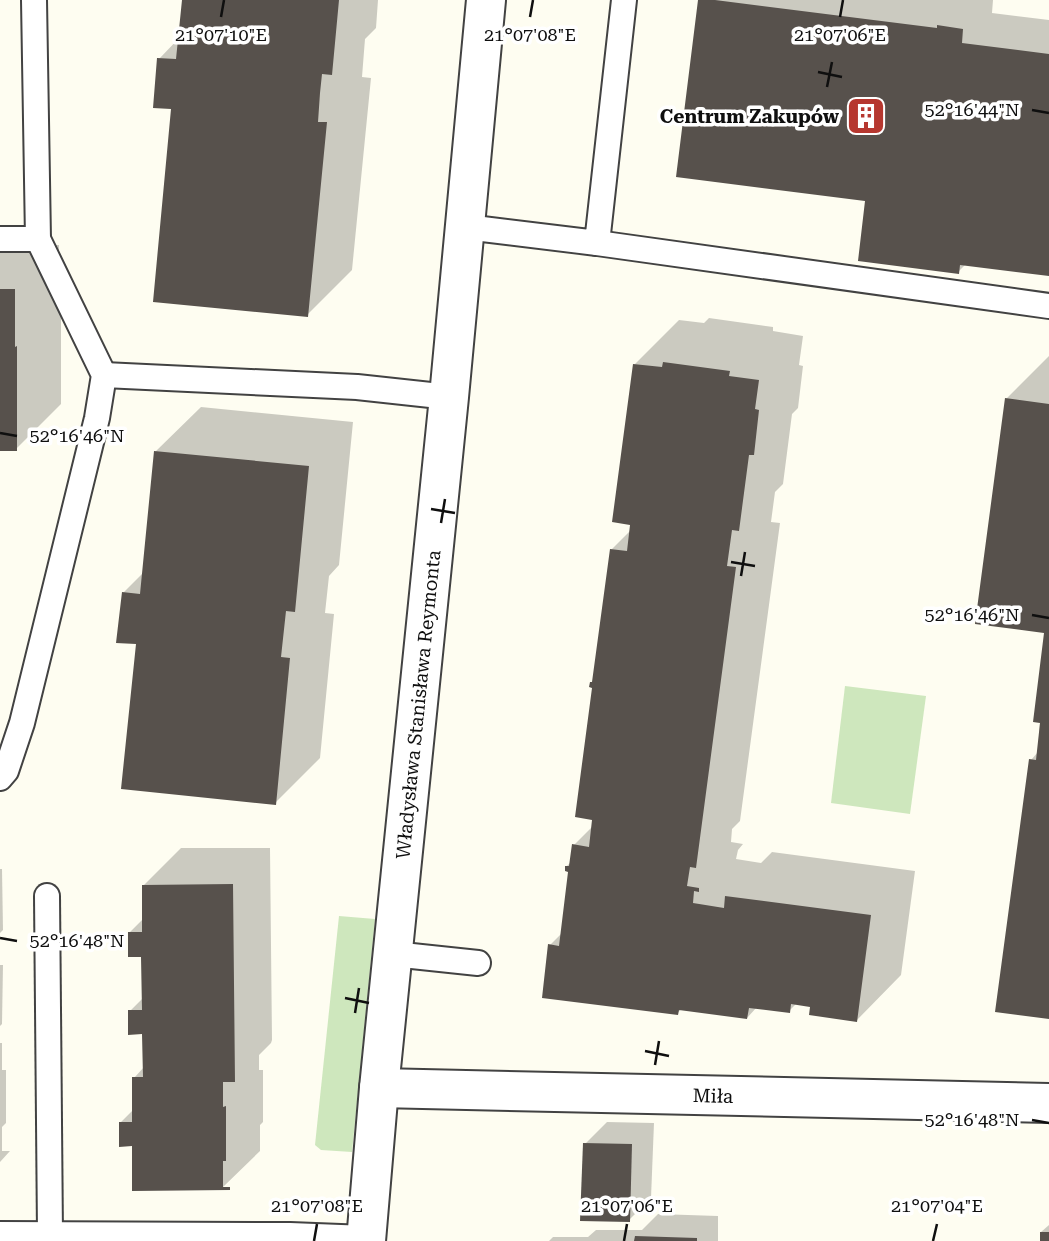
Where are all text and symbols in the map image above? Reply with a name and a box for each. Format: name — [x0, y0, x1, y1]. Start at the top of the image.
text: 21°07'10"E — [175, 24, 267, 45]
text: 21°07'08"E — [484, 24, 576, 45]
text: 21°07'06"E — [794, 24, 886, 45]
building icon: Centrum Zakupów — [845, 95, 887, 137]
text: 52°16'44"N — [925, 99, 1019, 120]
place label: Centrum Zakupów — [660, 105, 840, 128]
text: 52°16'46"N — [30, 425, 124, 446]
street label: Władysława Stanisława Reymonta — [391, 548, 445, 860]
text: 52°16'46"N — [925, 604, 1019, 625]
text: 52°16'48"N — [30, 930, 124, 951]
street label: Miła — [692, 1084, 734, 1107]
text: 52°16'48"N — [925, 1109, 1019, 1130]
text: 21°07'08"E — [271, 1195, 363, 1216]
text: 21°07'06"E — [581, 1195, 673, 1216]
text: 21°07'04"E — [891, 1195, 983, 1216]

